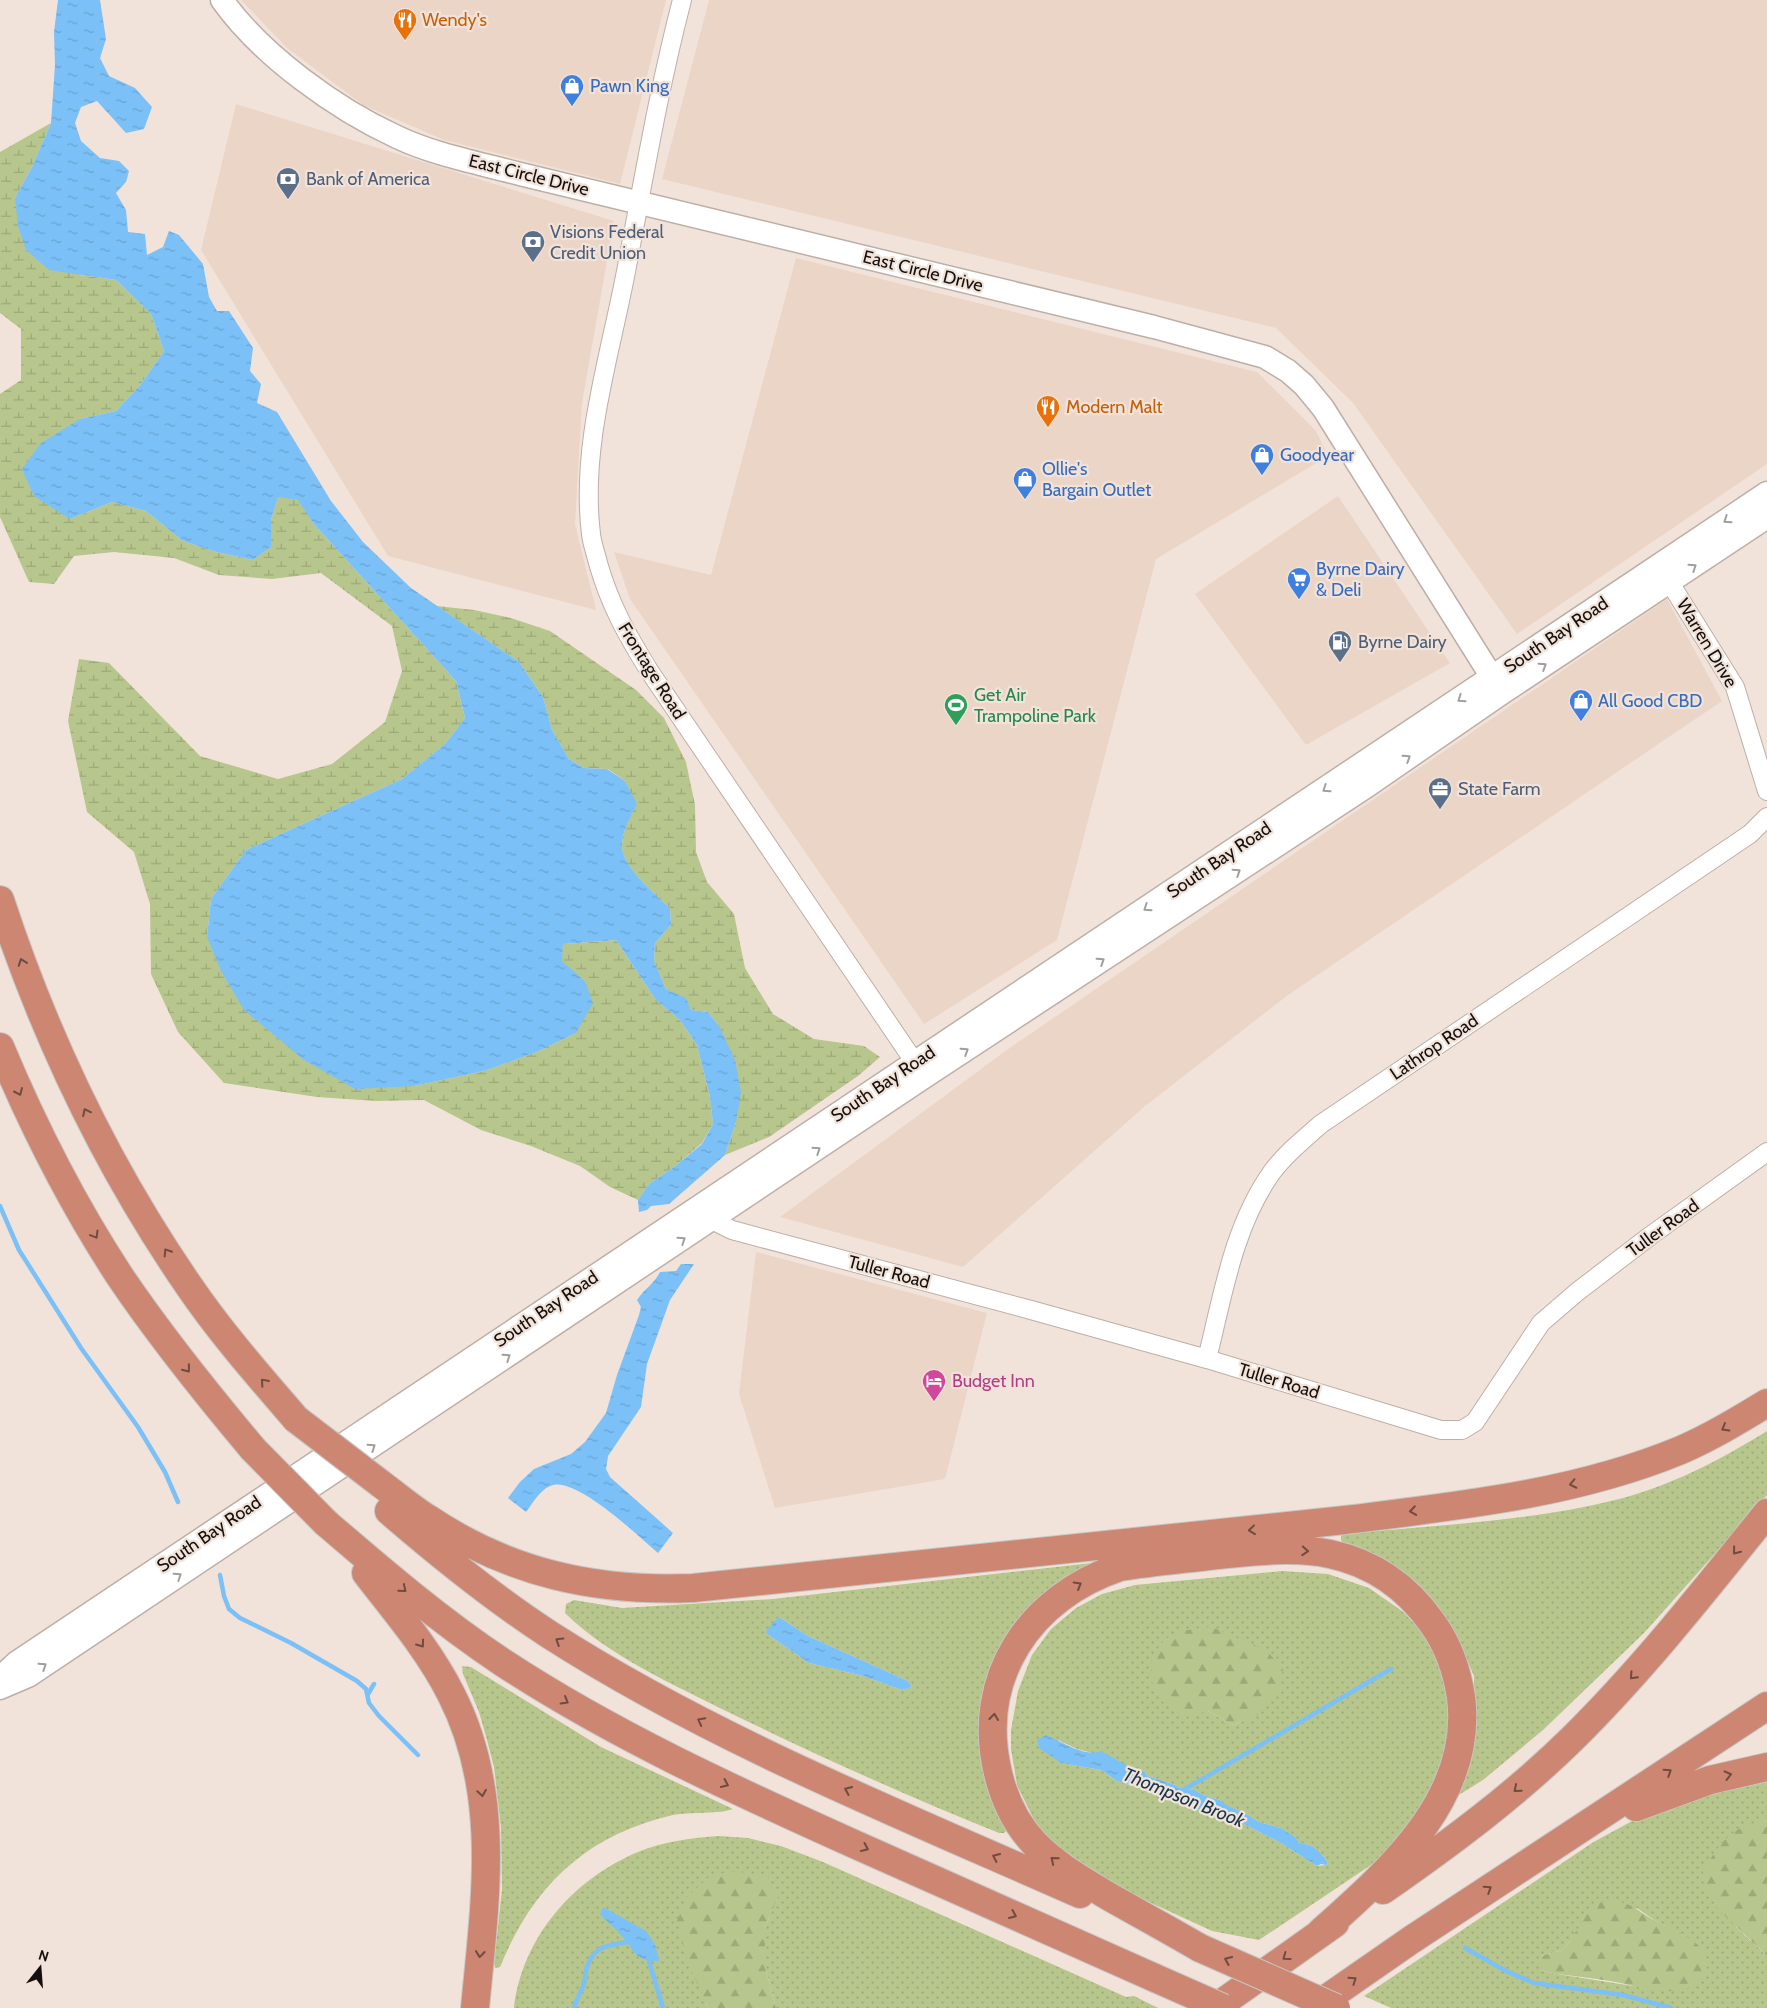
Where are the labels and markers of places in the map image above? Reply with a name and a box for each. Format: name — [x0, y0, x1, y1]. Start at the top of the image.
restaurant icon: Wendy's — [392, 7, 418, 41]
place label: Wendy's — [422, 9, 487, 31]
shop icon: Pawn King — [559, 73, 585, 107]
place label: Pawn King — [590, 75, 670, 97]
bank icon: Bank of America — [275, 166, 301, 200]
place label: Bank of America — [306, 168, 430, 190]
place label: Visions Federal Credit Union — [550, 221, 665, 264]
bank icon: Visions Federal Credit Union — [520, 229, 546, 263]
restaurant icon: Modern Malt — [1035, 394, 1061, 428]
place label: Modern Malt — [1066, 396, 1163, 418]
shop icon: Goodyear — [1249, 442, 1275, 476]
place label: Goodyear — [1280, 444, 1355, 466]
place label: Ollie's Bargain Outlet — [1042, 458, 1151, 501]
shop icon: Ollie's Bargain Outlet — [1012, 466, 1038, 500]
place label: Byrne Dairy & Deli — [1316, 558, 1405, 601]
supermarket icon: Byrne Dairy & Deli — [1286, 566, 1312, 600]
fuel station icon: Byrne Dairy — [1327, 629, 1353, 663]
place label: Byrne Dairy — [1358, 631, 1447, 653]
place label: Get Air Trampoline Park — [974, 684, 1097, 727]
shop icon: All Good CBD — [1568, 688, 1594, 722]
place label: All Good CBD — [1598, 690, 1702, 712]
sports icon: Get Air Trampoline Park — [943, 692, 969, 726]
office icon: State Farm — [1427, 776, 1453, 810]
place label: State Farm — [1458, 778, 1541, 800]
hotel icon: Budget Inn — [921, 1368, 947, 1402]
place label: Budget Inn — [952, 1370, 1035, 1392]

